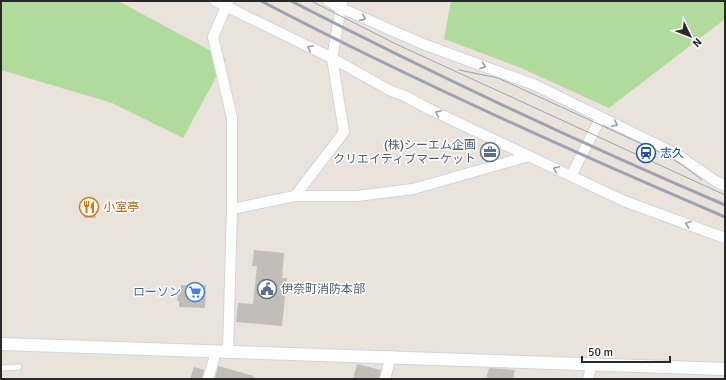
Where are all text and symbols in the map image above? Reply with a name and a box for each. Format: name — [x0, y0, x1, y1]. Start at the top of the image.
one-way arrow — [358, 13, 366, 21]
north arrow — [670, 16, 710, 56]
text: N — [690, 35, 704, 50]
one-way arrow — [307, 45, 315, 52]
one-way arrow — [480, 62, 487, 70]
one-way arrow — [435, 110, 442, 118]
one-way arrow — [610, 119, 618, 127]
place label: (株)シーエム企画 クリエイティブマーケット — [333, 138, 476, 167]
office icon: (株)シーエム企画 クリエイティブマーケット — [479, 141, 501, 163]
station icon: 志久 — [635, 142, 657, 164]
place label: 志久 — [660, 146, 684, 161]
one-way arrow — [552, 166, 560, 174]
restaurant icon: 小室亭 — [78, 196, 100, 218]
place label: 小室亭 — [103, 200, 139, 215]
one-way arrow — [685, 221, 692, 229]
public building icon: 伊奈町消防本部 — [256, 278, 278, 300]
supermarket icon: ローソン — [184, 281, 206, 303]
place label: 伊奈町消防本部 — [281, 282, 365, 297]
place label: ローソン — [133, 285, 181, 300]
scale bar — [582, 338, 670, 364]
text: 50 m — [588, 345, 613, 360]

